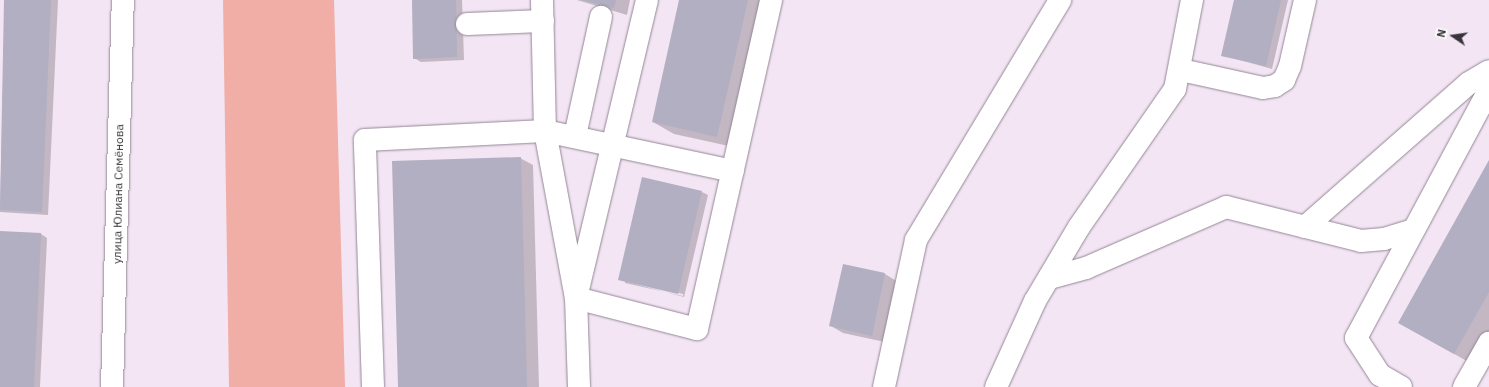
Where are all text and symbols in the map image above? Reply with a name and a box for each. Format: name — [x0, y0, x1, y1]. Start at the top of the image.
north arrow — [1433, 16, 1473, 56]
text: N — [1434, 28, 1449, 39]
street label: улица Юлиана Семёнова — [110, 124, 126, 264]

